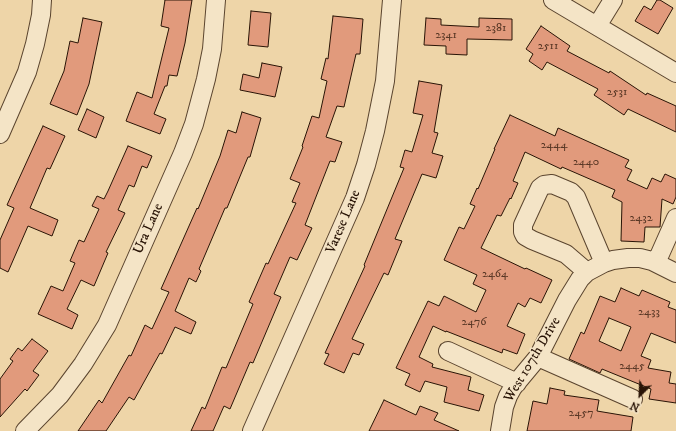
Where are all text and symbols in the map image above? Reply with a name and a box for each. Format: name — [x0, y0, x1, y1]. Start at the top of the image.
house number: 2381 — [486, 22, 506, 36]
house number: 2341 — [435, 29, 457, 43]
house number: 2511 — [538, 40, 558, 54]
house number: 2531 — [607, 86, 627, 100]
house number: 2444 — [541, 139, 567, 153]
house number: 2440 — [573, 156, 599, 170]
street label: Varese Lane — [323, 188, 365, 256]
street label: Ura Lane — [130, 201, 168, 257]
house number: 2432 — [629, 212, 653, 226]
house number: 2464 — [482, 268, 508, 282]
house number: 2433 — [638, 306, 660, 320]
street label: West 107th Drive — [501, 314, 565, 406]
house number: 2476 — [462, 316, 486, 330]
house number: 2445 — [619, 360, 645, 374]
north arrow — [620, 375, 660, 415]
text: N — [628, 398, 642, 414]
house number: 2457 — [568, 407, 594, 421]

